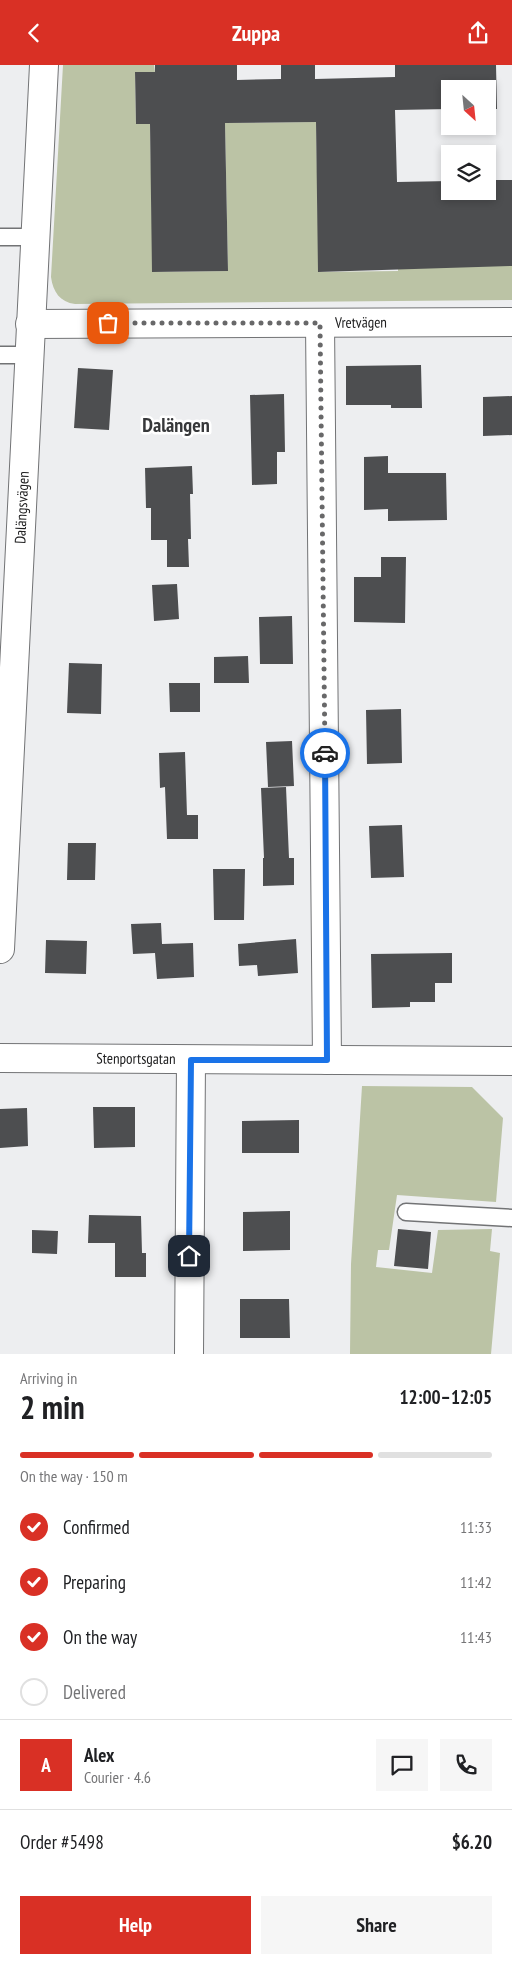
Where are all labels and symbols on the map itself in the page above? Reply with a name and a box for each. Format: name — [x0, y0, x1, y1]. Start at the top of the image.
north arrow — [441, 80, 496, 135]
pin — [87, 302, 129, 344]
street label: Vretvägen — [334, 313, 387, 332]
district label: Dalängen — [142, 412, 210, 438]
street label: Dalängsvägen — [10, 471, 33, 544]
courier — [300, 728, 350, 778]
street label: Stenportsgatan — [96, 1049, 176, 1068]
pin — [168, 1235, 210, 1277]

